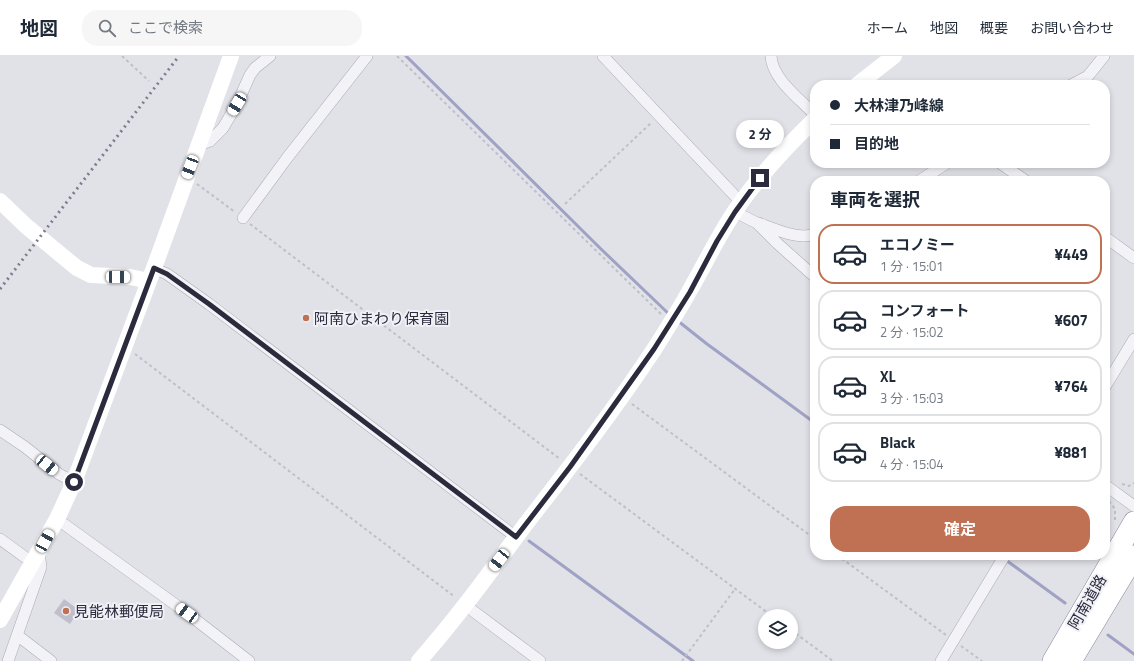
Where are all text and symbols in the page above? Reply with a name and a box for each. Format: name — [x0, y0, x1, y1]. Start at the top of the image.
search box — [82, 10, 362, 46]
text: 地図 — [20, 13, 58, 42]
text: ここで検索 — [128, 16, 203, 39]
icon: search — [96, 17, 118, 39]
text: ホーム — [866, 17, 908, 38]
text: 地図 — [930, 17, 958, 38]
text: 概要 — [980, 17, 1008, 38]
text: お問い合わせ — [1030, 17, 1114, 38]
car — [226, 91, 248, 117]
text: 大林津乃峰線 — [854, 94, 944, 117]
callout: 2 分 — [736, 120, 784, 148]
text: 2 分 — [748, 124, 772, 144]
text: 目的地 — [854, 132, 899, 155]
car — [180, 154, 200, 180]
route end — [751, 169, 769, 187]
text: 車両を選択 — [830, 186, 920, 213]
text: エコノミー — [880, 233, 955, 256]
icon: car — [832, 236, 868, 272]
text: ¥449 — [1054, 243, 1088, 266]
text: 1 分 · 15:01 — [880, 256, 944, 276]
car — [106, 271, 130, 283]
text: コンフォート — [880, 299, 970, 322]
icon: car — [832, 302, 868, 338]
place label: 阿南ひまわり保育園 — [314, 307, 449, 330]
text: ¥607 — [1054, 309, 1088, 332]
marker: 阿南ひまわり保育園 — [301, 313, 311, 323]
text: 2 分 · 15:02 — [880, 322, 944, 342]
text: XL — [880, 365, 896, 388]
icon: car — [832, 368, 868, 404]
text: ¥764 — [1054, 375, 1088, 398]
text: 3 分 · 15:03 — [880, 388, 944, 408]
text: Black — [880, 431, 915, 454]
icon: car — [832, 434, 868, 470]
text: ¥881 — [1054, 441, 1088, 464]
car — [34, 453, 60, 477]
text: 4 分 · 15:04 — [880, 454, 944, 474]
route start — [65, 473, 83, 491]
button: 確定 — [830, 506, 1090, 552]
car — [34, 528, 56, 554]
car — [487, 547, 511, 573]
street label: 阿南道路 — [1062, 570, 1112, 634]
place label: 見能林郵便局 — [74, 600, 164, 623]
car — [174, 601, 200, 625]
marker: 見能林郵便局 — [61, 606, 71, 616]
map controls — [758, 609, 798, 649]
button: layers — [758, 609, 798, 649]

